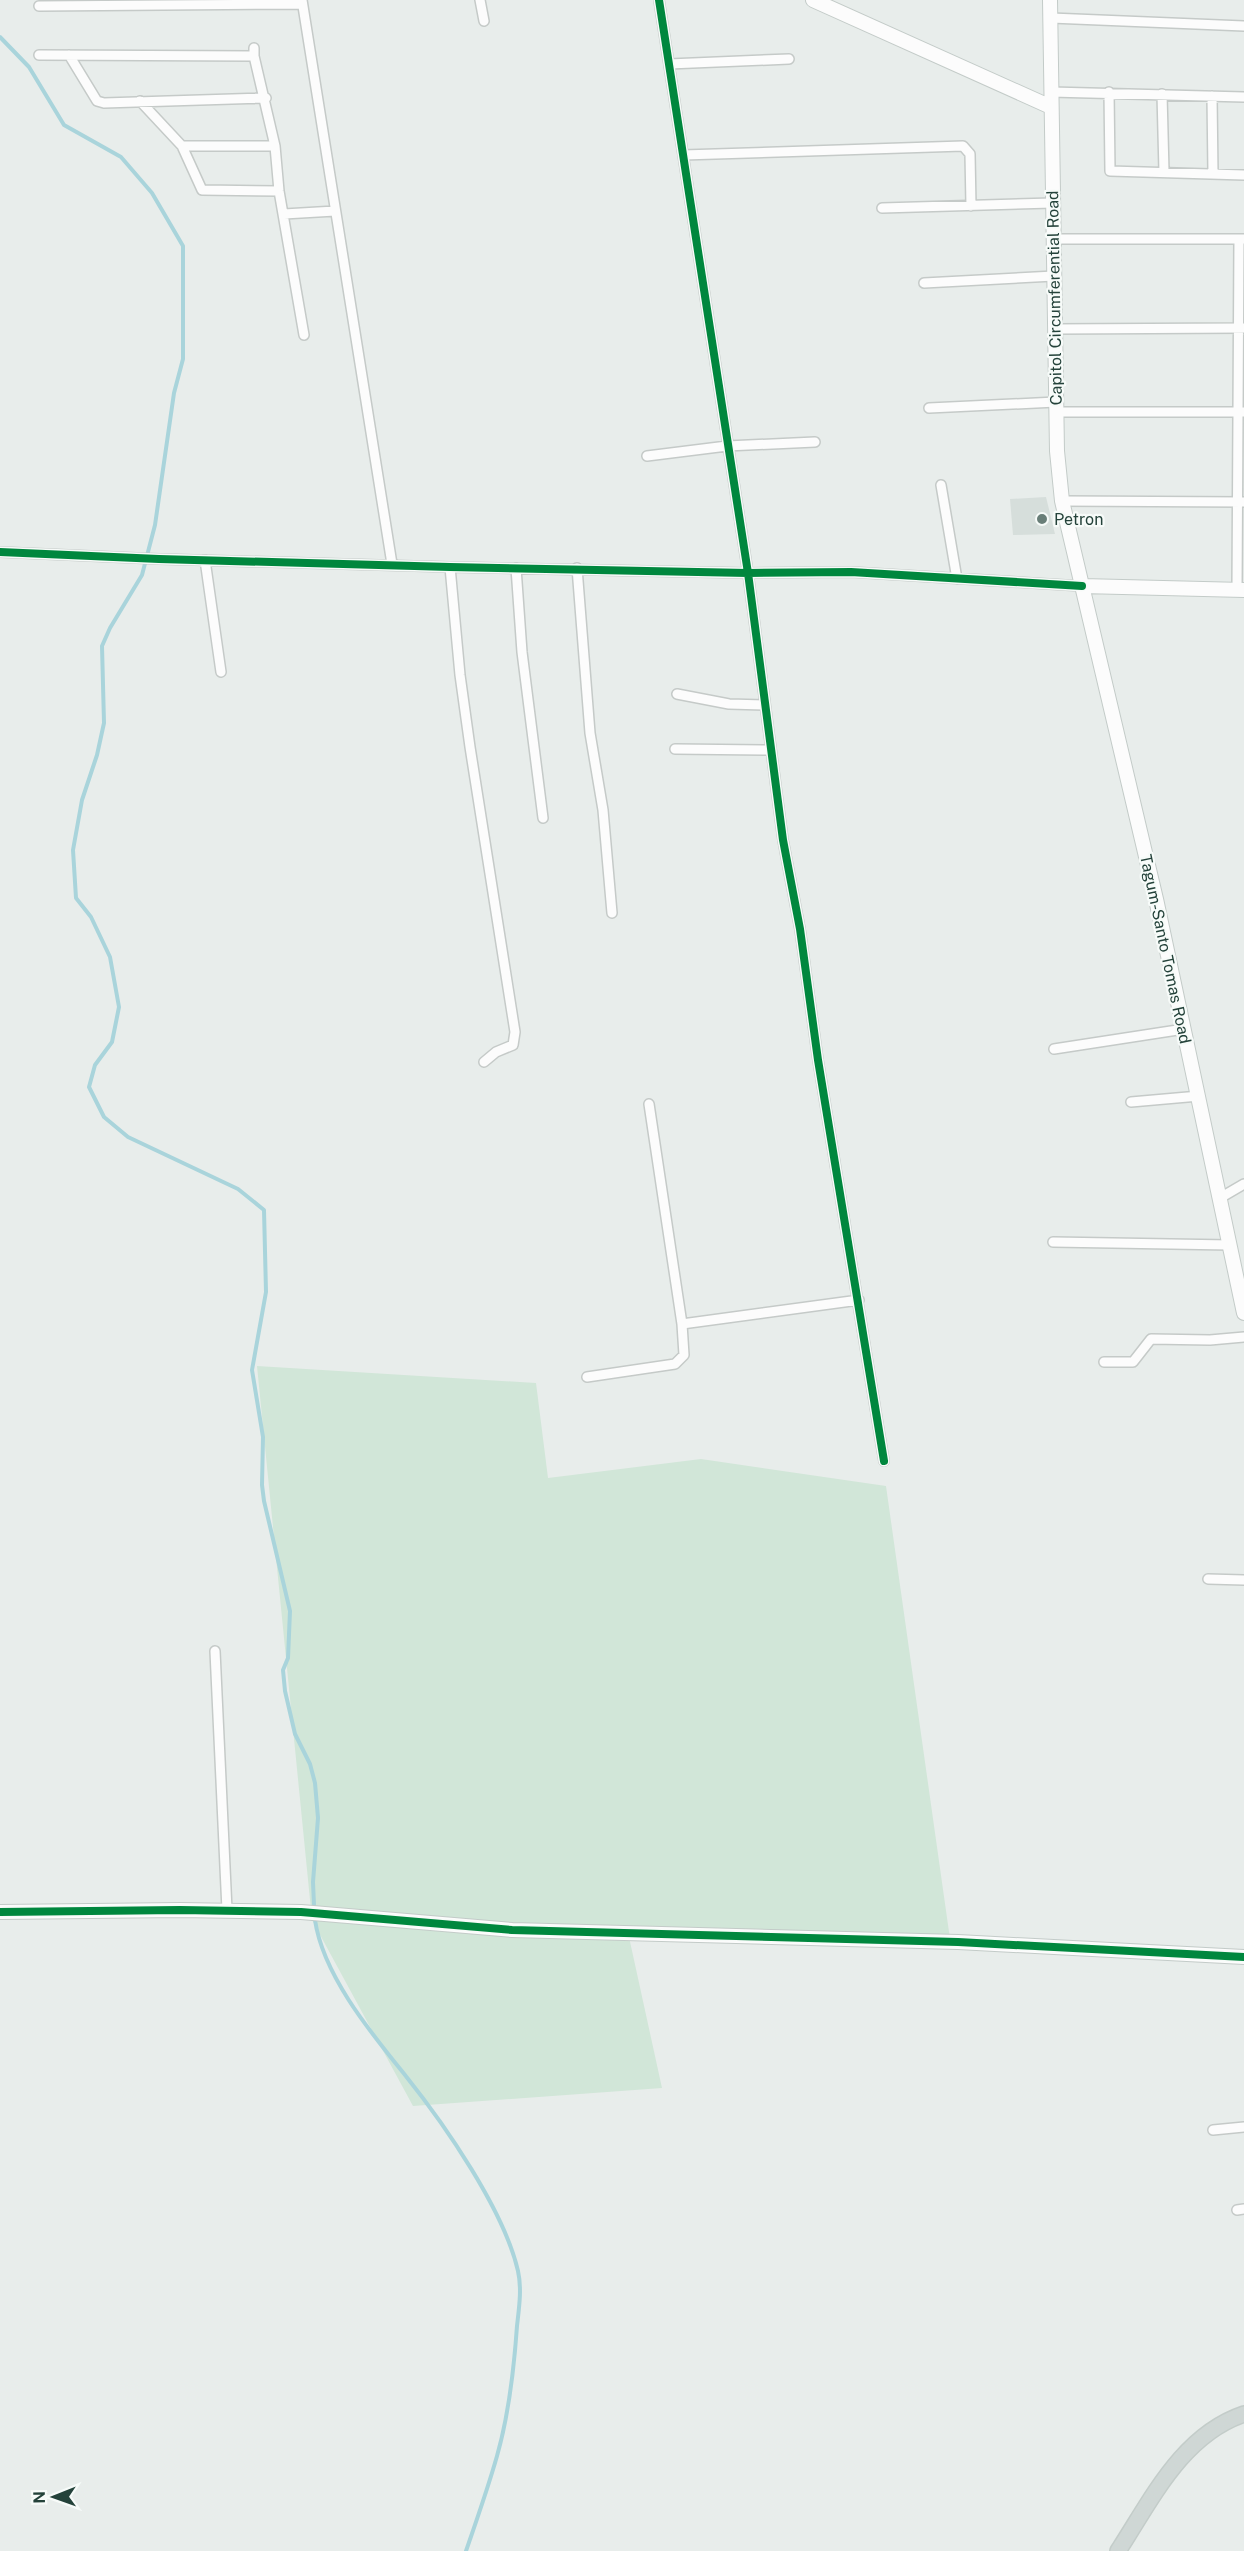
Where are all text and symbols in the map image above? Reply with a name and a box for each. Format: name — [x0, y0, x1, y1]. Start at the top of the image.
street label: Capitol Circumferential Road — [1043, 190, 1066, 406]
place label: Petron — [1054, 510, 1103, 529]
marker: Petron — [1035, 512, 1049, 526]
street label: Tagum-Santo Tomas Road — [1136, 853, 1195, 1046]
north arrow — [24, 2467, 84, 2527]
text: N — [30, 2491, 49, 2504]

